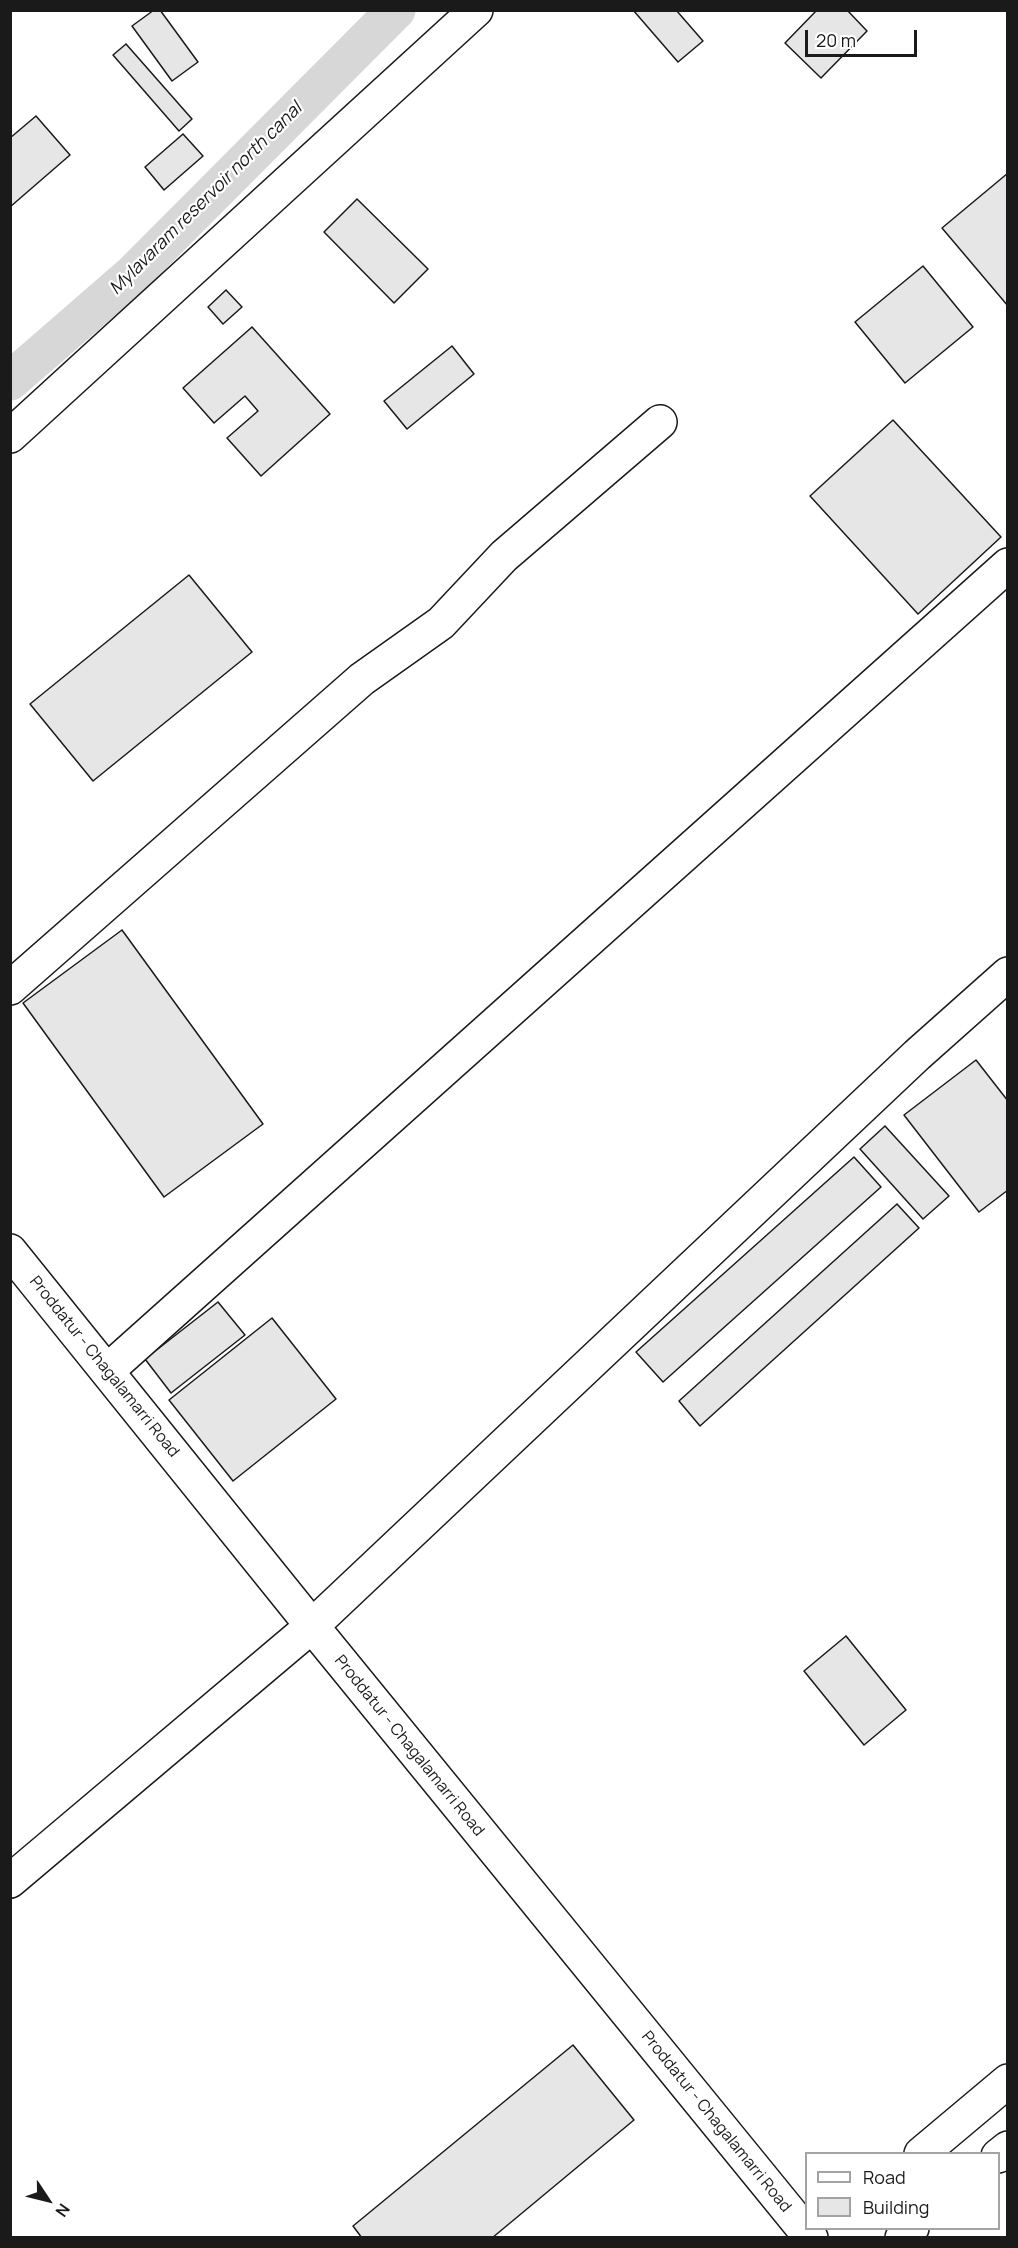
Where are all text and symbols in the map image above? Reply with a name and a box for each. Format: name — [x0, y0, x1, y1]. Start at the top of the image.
scale bar — [808, 18, 920, 56]
text: 20 m — [816, 28, 856, 52]
water label: Mylavaram reservoir north canal — [105, 98, 307, 300]
street label: Proddatur - Chagalamarri Road — [25, 1273, 183, 1461]
street label: Proddatur - Chagalamarri Road — [330, 1652, 488, 1840]
street label: Proddatur - Chagalamarri Road — [637, 2028, 795, 2216]
legend — [805, 2152, 1000, 2230]
text: Road — [863, 2165, 906, 2189]
north arrow — [18, 2170, 78, 2230]
text: Building — [863, 2195, 929, 2219]
text: N — [50, 2199, 75, 2221]

